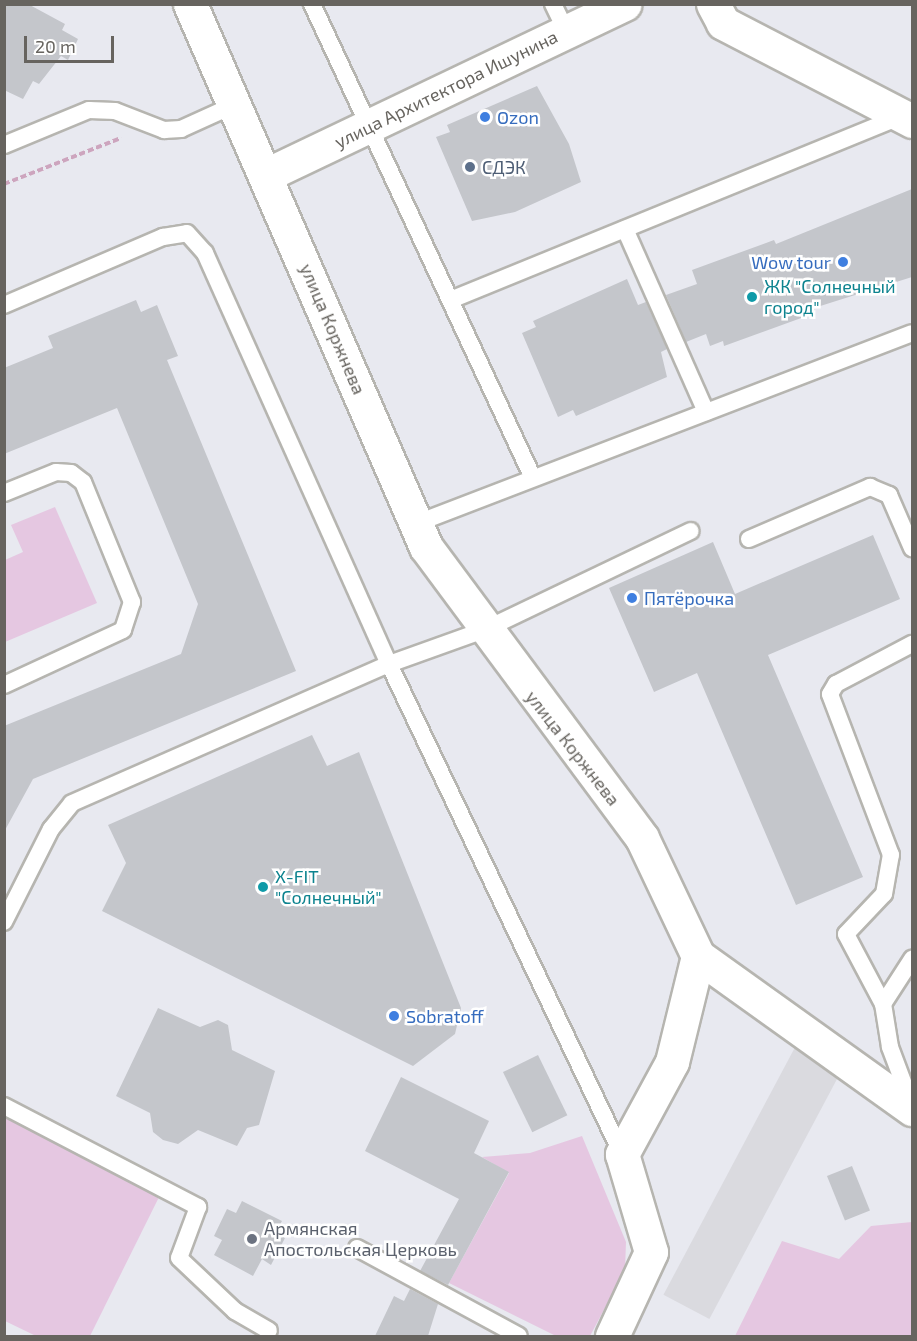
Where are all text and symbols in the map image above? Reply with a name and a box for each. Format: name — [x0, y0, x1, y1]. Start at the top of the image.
scale bar — [27, 24, 117, 62]
street label: улица Архитектора Ишунина — [331, 25, 561, 153]
text: 20 m — [35, 35, 76, 57]
place label: Ozon — [497, 106, 539, 128]
marker: Ozon — [478, 110, 492, 124]
place label: СДЭК — [482, 156, 526, 178]
marker: СДЭК — [463, 160, 477, 174]
place label: Wow tour — [751, 251, 831, 273]
marker: Wow tour — [836, 255, 850, 269]
street label: улица Коржнева — [296, 260, 370, 398]
place label: ЖК "Солнечный город" — [764, 276, 896, 318]
marker: ЖК "Солнечный город" — [745, 290, 759, 304]
place label: Пятёрочка — [644, 587, 734, 609]
marker: Пятёрочка — [625, 591, 639, 605]
street label: улица Коржнева — [521, 686, 625, 810]
place label: X-FIT "Солнечный" — [275, 866, 382, 908]
marker: X-FIT "Солнечный" — [256, 880, 270, 894]
place label: Sobratoff — [406, 1005, 484, 1027]
marker: Sobratoff — [387, 1009, 401, 1023]
place label: Армянская Апостольская Церковь — [264, 1218, 457, 1260]
marker: Армянская Апостольская Церковь — [245, 1232, 259, 1246]

